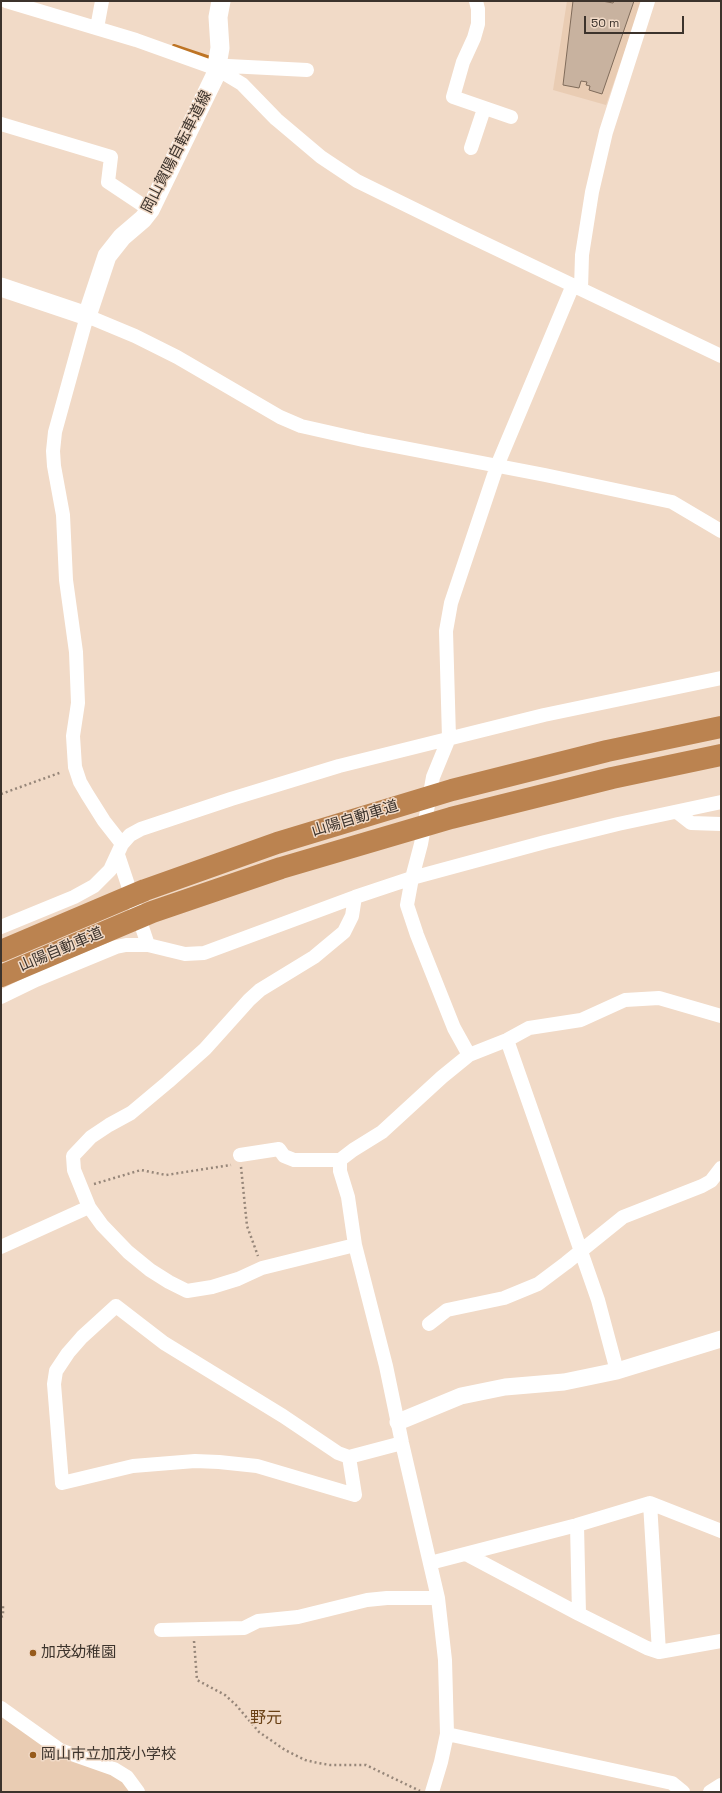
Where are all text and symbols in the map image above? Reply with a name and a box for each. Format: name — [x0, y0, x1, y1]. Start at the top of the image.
scale bar — [586, 8, 686, 34]
text: 50 m — [591, 15, 619, 31]
street label: 岡山賀陽自転車道線 — [138, 88, 216, 216]
street label: 山陽自動車道 — [309, 797, 401, 841]
street label: 山陽自動車道 — [16, 924, 106, 976]
place label: 加茂幼稚園 — [41, 1644, 116, 1662]
marker: 加茂幼稚園 — [28, 1648, 38, 1658]
district label: 野元 — [250, 1709, 282, 1729]
place label: 岡山市立加茂小学校 — [41, 1746, 176, 1764]
marker: 岡山市立加茂小学校 — [28, 1750, 38, 1760]

